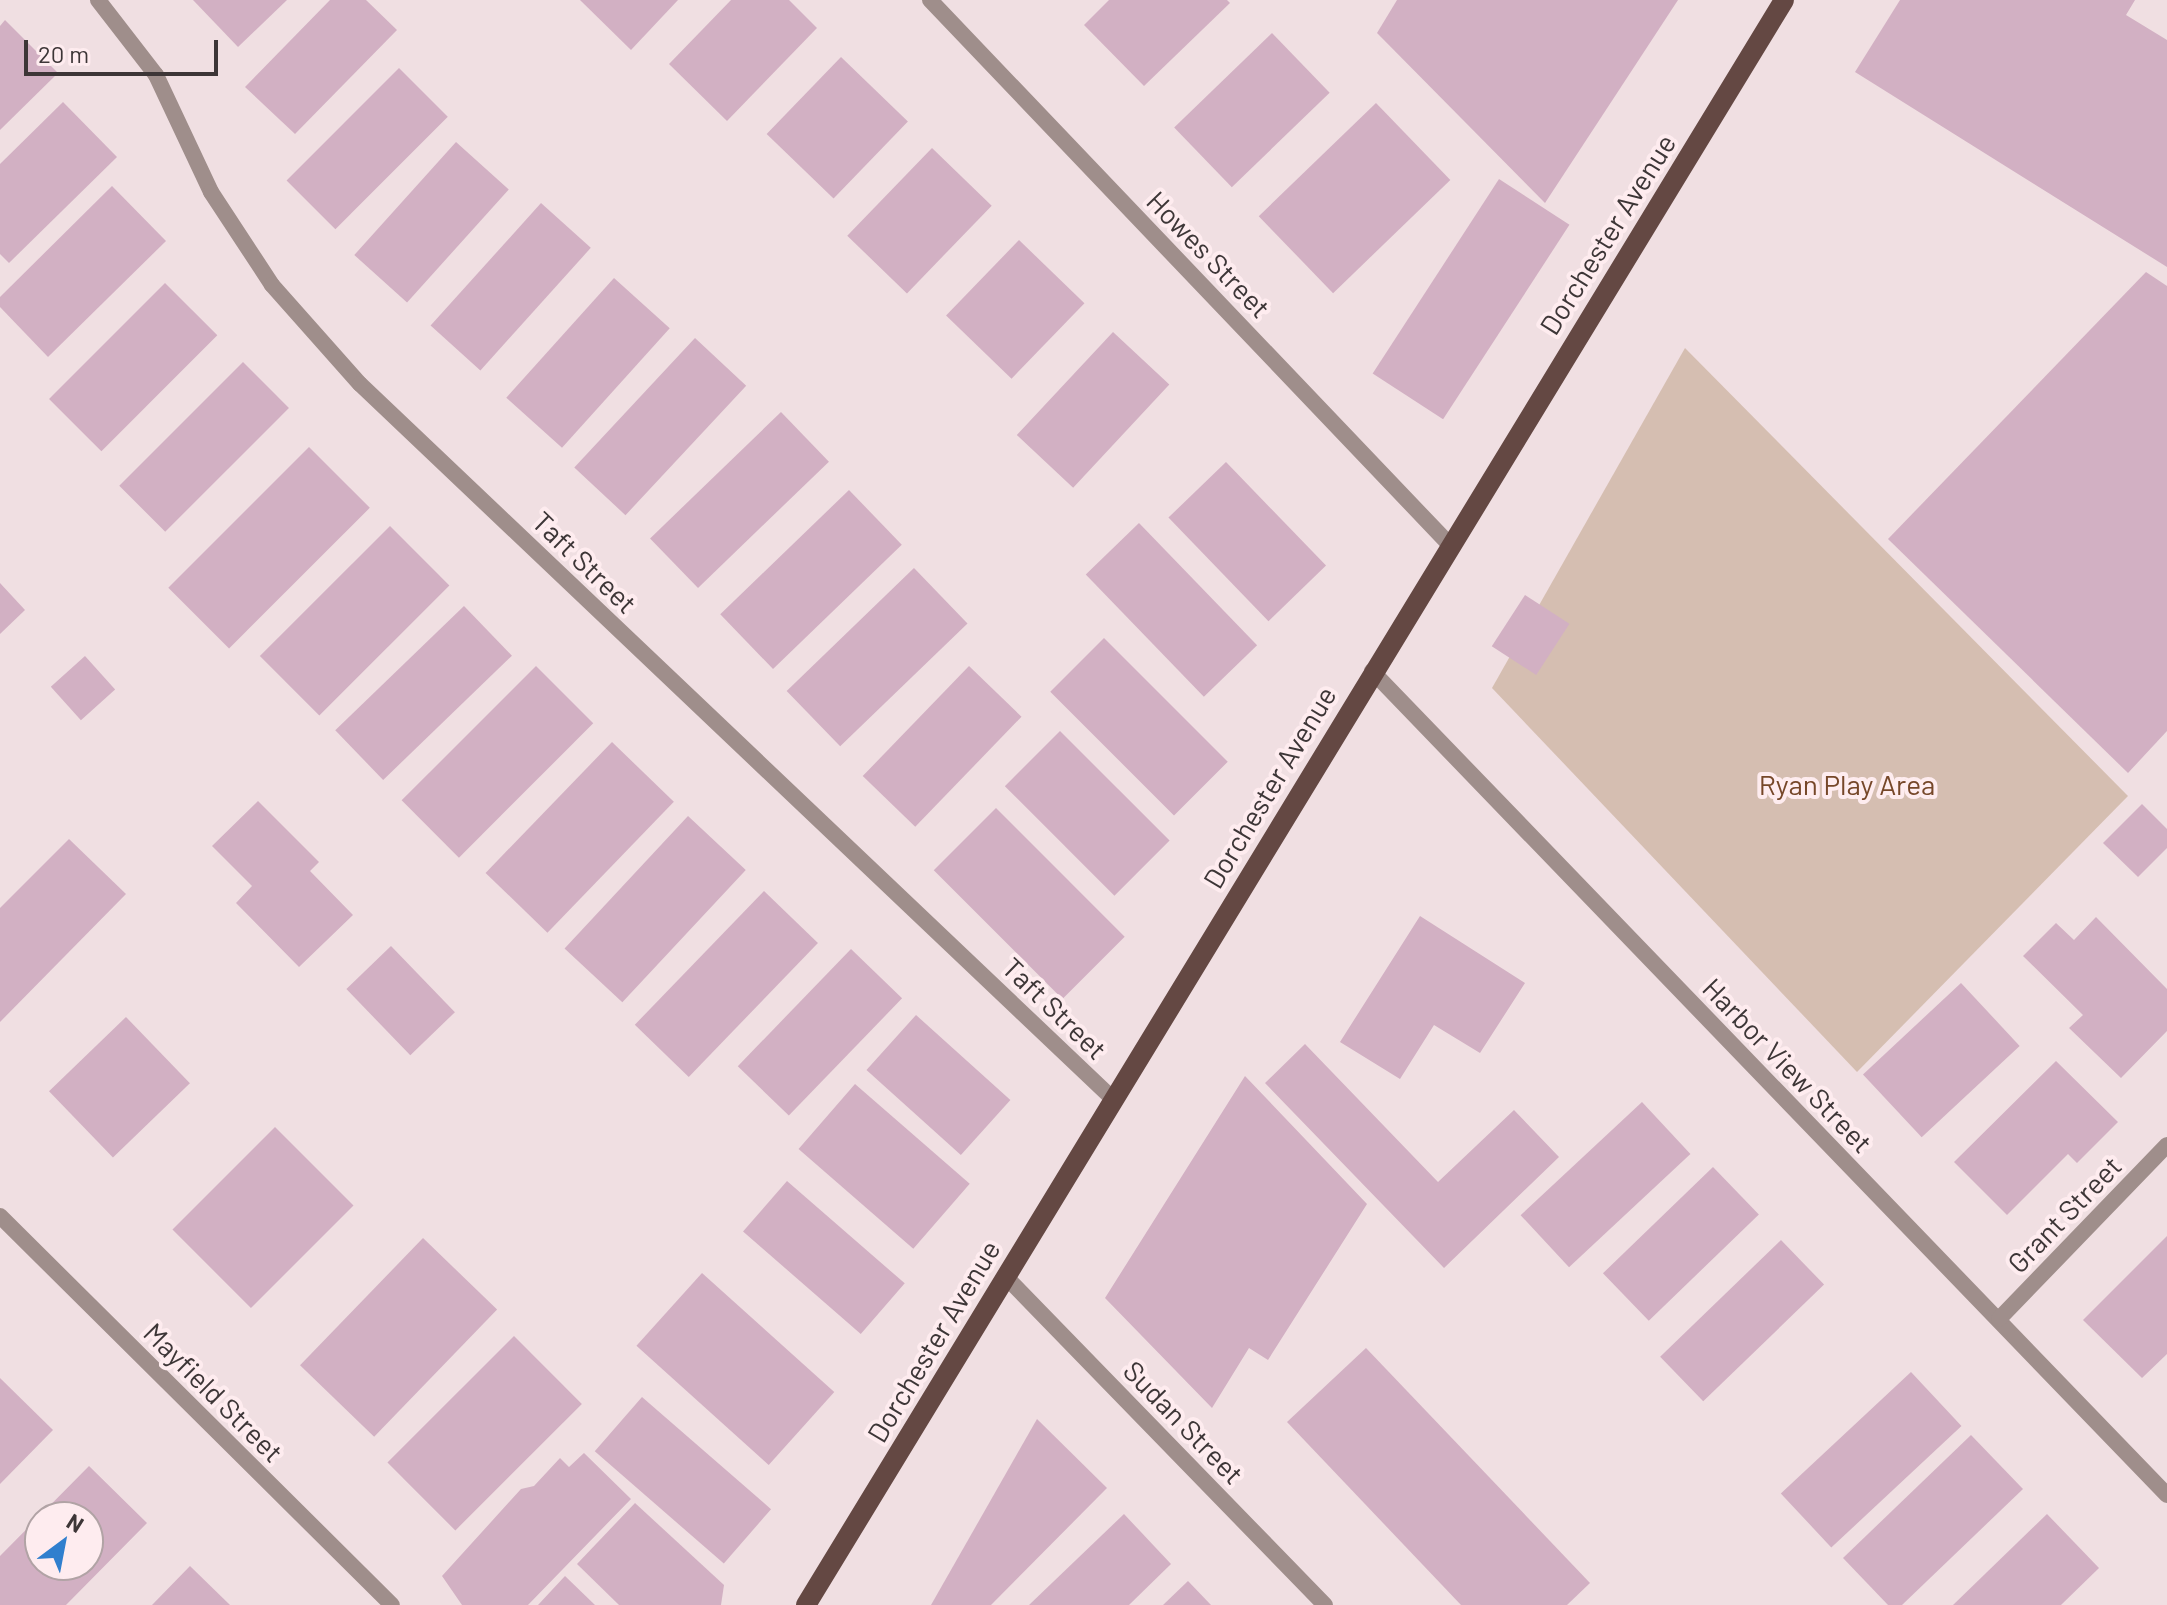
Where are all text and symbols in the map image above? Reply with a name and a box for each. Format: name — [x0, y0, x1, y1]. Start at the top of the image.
scale bar — [28, 24, 222, 74]
text: 20 m — [38, 39, 89, 68]
street label: Dorchester Avenue — [1532, 128, 1682, 340]
street label: Howes Street — [1140, 184, 1278, 324]
street label: Taft Street — [526, 504, 644, 620]
street label: Dorchester Avenue — [1195, 680, 1343, 894]
park label: Ryan Play Area — [1759, 767, 1935, 801]
street label: Taft Street — [996, 950, 1114, 1066]
street label: Harbor View Street — [1696, 971, 1880, 1159]
street label: Grant Street — [2000, 1149, 2128, 1279]
street label: Dorchester Avenue — [859, 1234, 1007, 1448]
street label: Mayfield Street — [137, 1315, 291, 1469]
street label: Sudan Street — [1117, 1353, 1251, 1491]
north arrow — [24, 1501, 104, 1581]
text: N — [63, 1507, 89, 1537]

